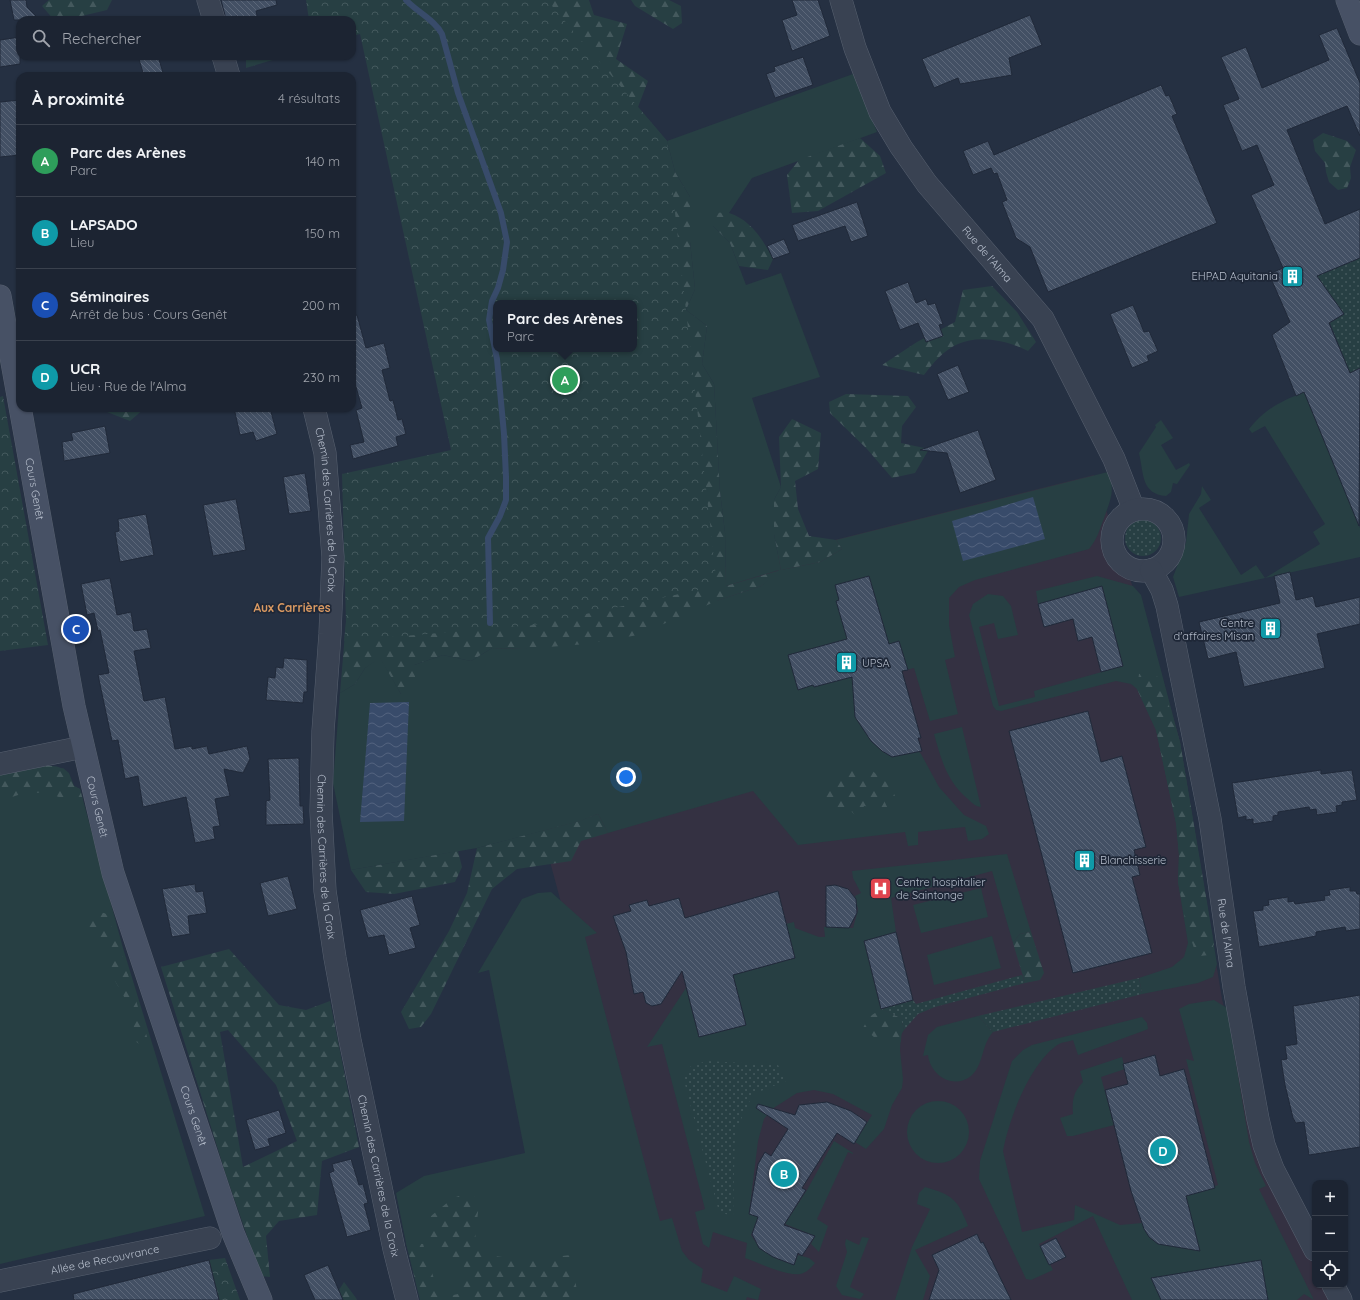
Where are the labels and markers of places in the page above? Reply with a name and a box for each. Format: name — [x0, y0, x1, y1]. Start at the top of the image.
building icon: EHPAD Aquitania — [1280, 263, 1306, 289]
place label: EHPAD Aquitania — [1192, 269, 1278, 283]
pin: A — [552, 365, 578, 395]
pin: C — [63, 614, 89, 644]
place label: Centre d'affaires Misan — [1174, 616, 1254, 643]
building icon: Centre d'affaires Misan — [1257, 616, 1283, 642]
building icon: UPSA — [833, 650, 859, 676]
place label: UPSA — [862, 656, 890, 670]
building icon: Blanchisserie — [1072, 847, 1098, 873]
place label: Blanchisserie — [1100, 853, 1166, 867]
hospital icon: Centre hospitalier de Saintonge — [868, 875, 894, 901]
place label: Centre hospitalier de Saintonge — [896, 875, 986, 902]
pin: D — [1150, 1136, 1176, 1166]
pin: B — [771, 1159, 797, 1189]

